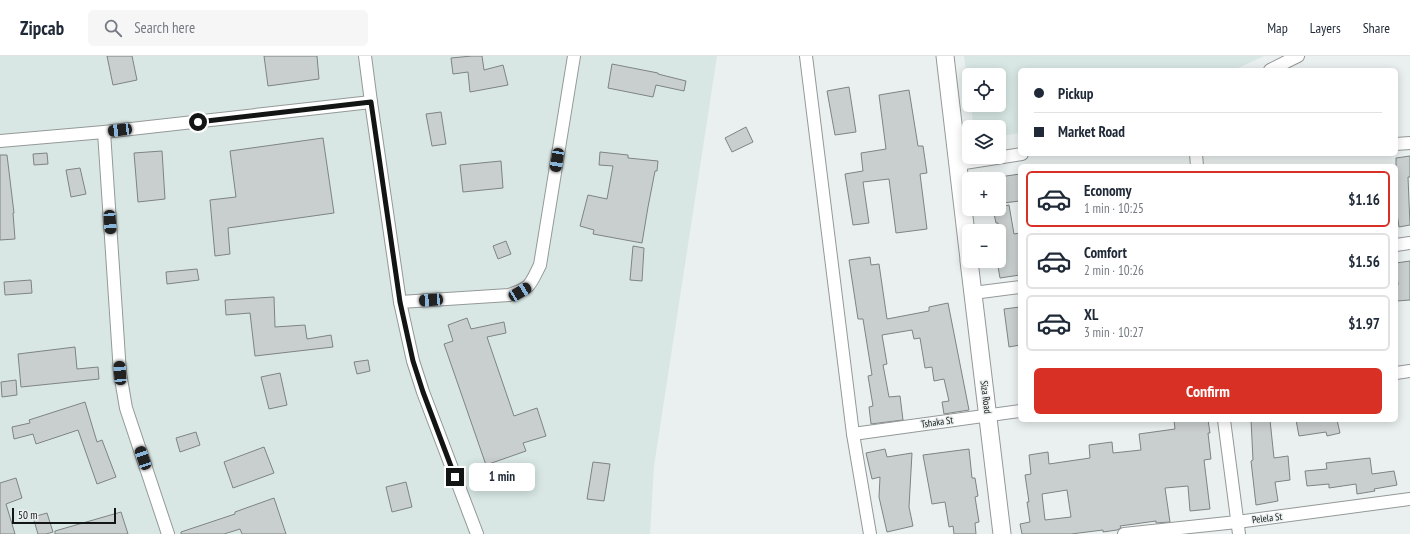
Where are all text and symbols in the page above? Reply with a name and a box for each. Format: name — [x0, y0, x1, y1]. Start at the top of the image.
search box — [88, 10, 368, 46]
text: Zipcab — [20, 16, 64, 40]
icon: search — [102, 17, 124, 39]
text: Search here — [134, 18, 195, 37]
text: Map — [1267, 19, 1288, 37]
text: Layers — [1310, 19, 1341, 37]
text: Share — [1363, 19, 1390, 37]
map controls — [962, 68, 1006, 268]
button: locate — [962, 68, 1006, 112]
text: Pickup — [1058, 84, 1093, 103]
route start — [189, 113, 207, 131]
button: layers — [962, 120, 1006, 164]
text: Market Road — [1058, 122, 1125, 141]
car — [107, 123, 133, 137]
car — [549, 147, 565, 173]
button: + — [962, 172, 1006, 216]
icon: car — [1036, 181, 1072, 217]
text: Economy — [1084, 181, 1132, 200]
text: $1.16 — [1348, 190, 1380, 209]
text: 1 min · 10:25 — [1084, 200, 1144, 217]
car — [103, 210, 117, 234]
button: − — [962, 224, 1006, 268]
icon: car — [1036, 243, 1072, 279]
text: Comfort — [1084, 243, 1127, 262]
text: $1.56 — [1348, 252, 1380, 271]
text: 2 min · 10:26 — [1084, 262, 1144, 279]
car — [507, 281, 533, 303]
car — [419, 293, 443, 307]
icon: car — [1036, 305, 1072, 341]
text: XL — [1084, 305, 1098, 324]
text: $1.97 — [1348, 314, 1380, 333]
text: 3 min · 10:27 — [1084, 324, 1144, 341]
car — [113, 361, 127, 385]
button: Confirm — [1034, 368, 1382, 414]
street label: Siza Road — [978, 380, 994, 414]
street label: Tshaka St — [920, 413, 954, 431]
car — [133, 445, 153, 471]
callout: 1 min — [469, 463, 535, 491]
route end — [446, 468, 464, 486]
text: 1 min — [489, 468, 515, 485]
scale bar — [12, 506, 116, 525]
text: 50 m — [18, 508, 37, 522]
street label: Pelela St — [1251, 510, 1283, 526]

